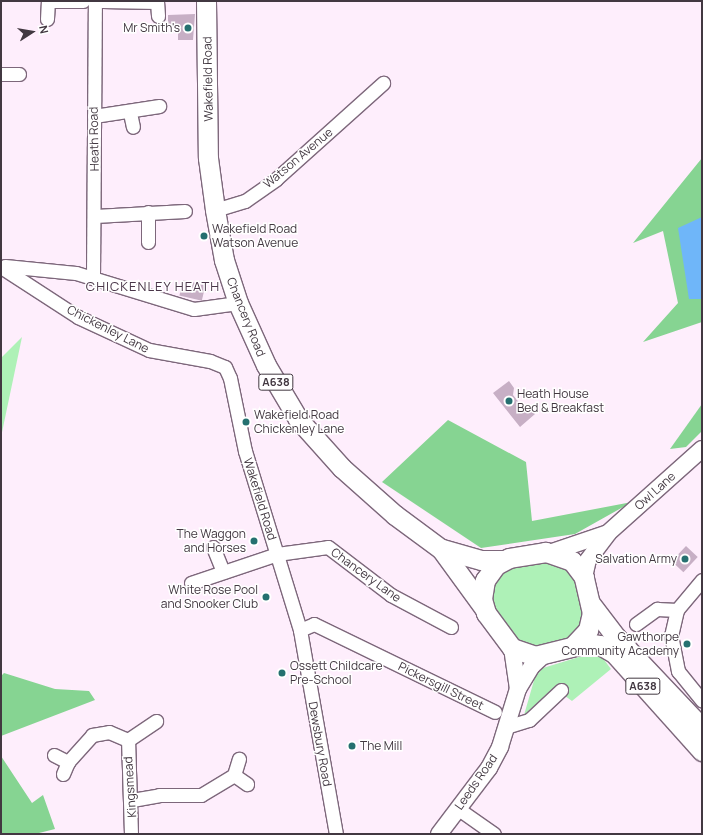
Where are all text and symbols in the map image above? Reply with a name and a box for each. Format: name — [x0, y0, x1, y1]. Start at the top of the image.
north arrow — [12, 12, 52, 52]
place label: Mr Smith's — [123, 21, 180, 35]
marker: Mr Smith's — [183, 23, 193, 33]
text: N — [36, 24, 52, 35]
street label: Wakefield Road — [200, 36, 216, 122]
street label: Heath Road — [86, 107, 102, 171]
street label: Watson Avenue — [260, 125, 336, 191]
place label: Wakefield Road Watson Avenue — [212, 222, 298, 250]
marker: Wakefield Road Watson Avenue — [199, 231, 209, 241]
street label: Chancery Road — [224, 275, 268, 359]
district label: CHICKENLEY HEATH — [86, 278, 220, 294]
street label: Chickenley Lane — [65, 302, 151, 356]
road number: A638 — [258, 373, 294, 391]
place label: Heath House Bed & Breakfast — [517, 387, 604, 415]
marker: Heath House Bed & Breakfast — [504, 396, 514, 406]
place label: Wakefield Road Chickenley Lane — [254, 408, 344, 436]
marker: Wakefield Road Chickenley Lane — [241, 417, 251, 427]
street label: Wakefield Road — [241, 456, 279, 542]
street label: Owl Lane — [632, 469, 678, 513]
place label: The Waggon and Horses — [177, 527, 246, 555]
marker: The Waggon and Horses — [249, 536, 259, 546]
street label: Chancery Lane — [328, 545, 404, 605]
place label: Salvation Army — [595, 552, 677, 566]
marker: Salvation Army — [680, 554, 690, 564]
place label: White Rose Pool and Snooker Club — [161, 583, 258, 611]
marker: White Rose Pool and Snooker Club — [261, 592, 271, 602]
place label: Gawthorpe Community Academy — [561, 630, 679, 658]
marker: Gawthorpe Community Academy — [682, 639, 692, 649]
place label: Ossett Childcare Pre-School — [290, 659, 383, 687]
street label: Pickersgill Street — [396, 659, 486, 713]
marker: Ossett Childcare Pre-School — [277, 668, 287, 678]
road number: A638 — [625, 677, 661, 695]
street label: Dewsbury Road — [305, 701, 335, 787]
place label: The Mill — [360, 739, 402, 753]
marker: The Mill — [347, 741, 357, 751]
street label: Leeds Road — [452, 751, 500, 813]
street label: Kingsmead — [121, 756, 139, 818]

